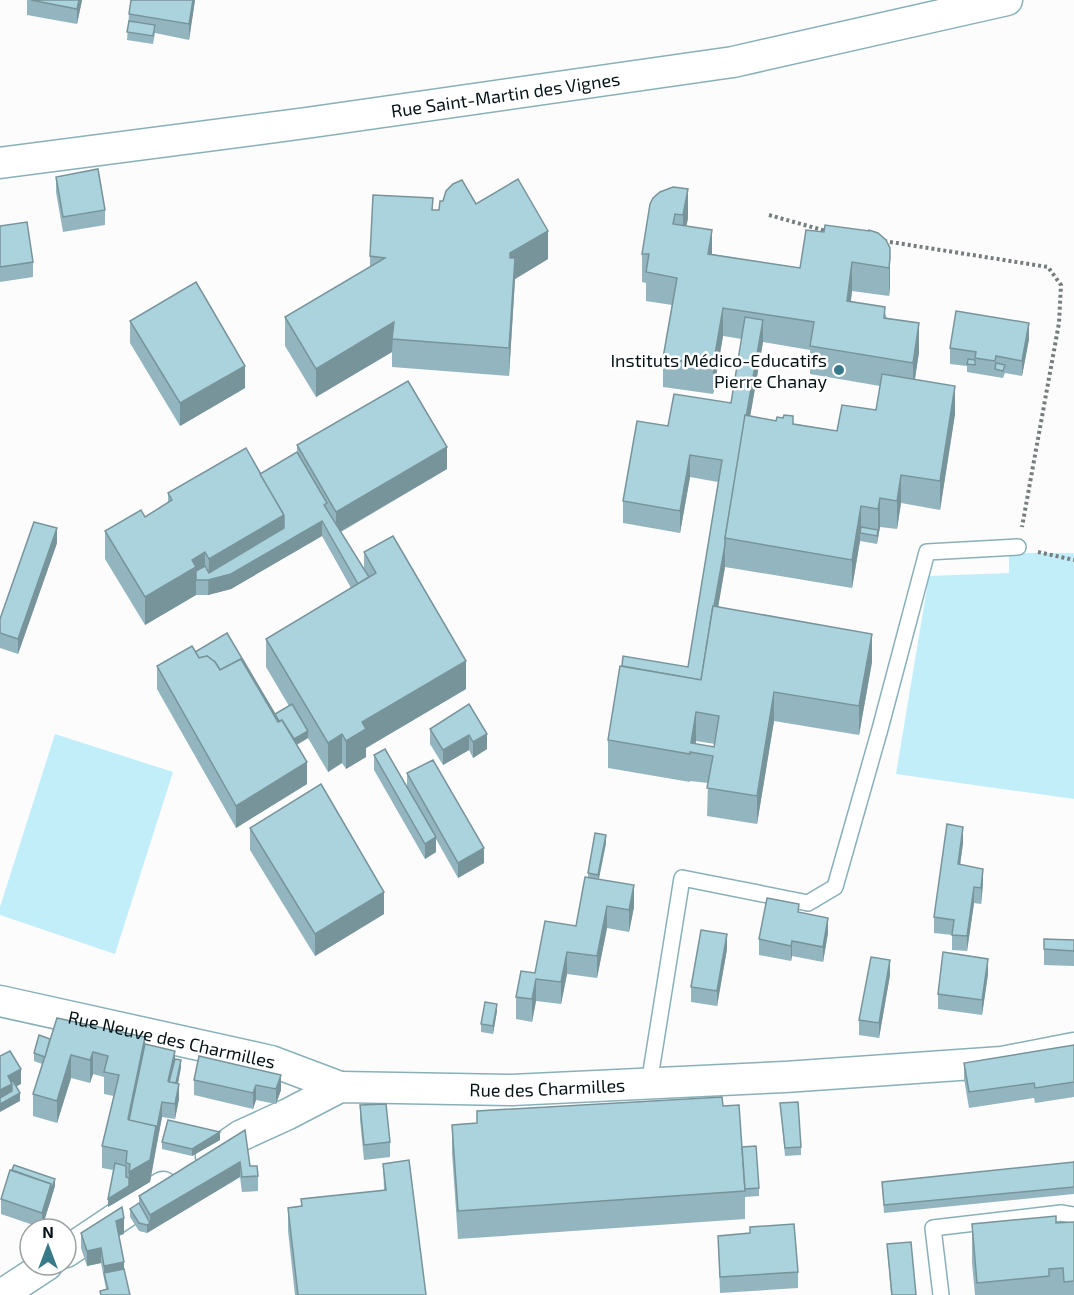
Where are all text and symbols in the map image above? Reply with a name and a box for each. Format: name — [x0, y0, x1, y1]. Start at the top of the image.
street label: Rue Saint-Martin des Vignes — [389, 67, 621, 122]
place label: Instituts Médico-Educatifs Pierre Chanay — [610, 349, 827, 392]
marker: Instituts Médico-Educatifs Pierre Chanay — [832, 363, 846, 377]
street label: Rue Neuve des Charmilles — [66, 1005, 278, 1073]
street label: Rue des Charmilles — [469, 1074, 626, 1101]
north arrow — [18, 1217, 78, 1277]
text: N — [42, 1222, 54, 1241]

